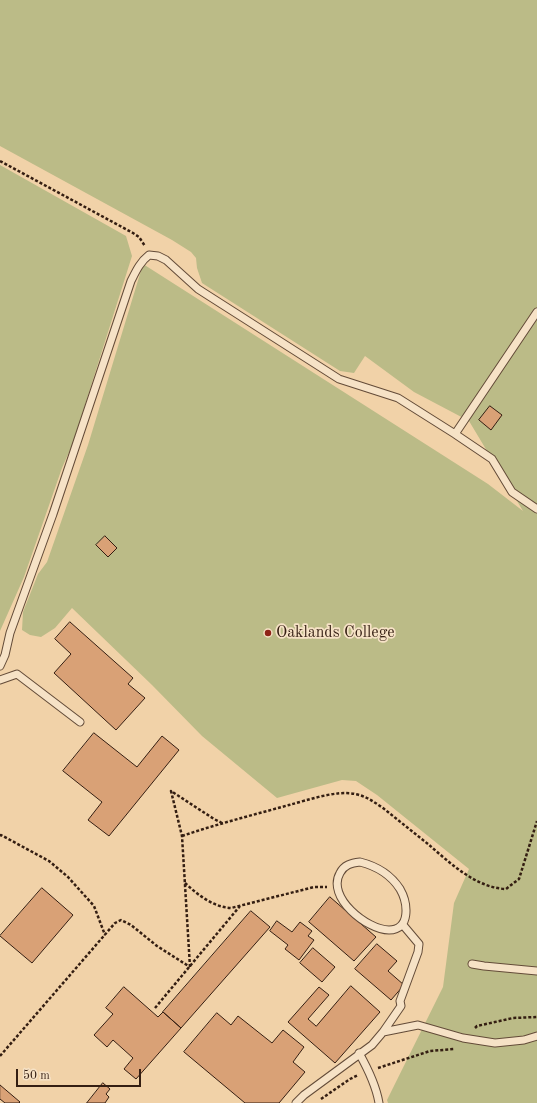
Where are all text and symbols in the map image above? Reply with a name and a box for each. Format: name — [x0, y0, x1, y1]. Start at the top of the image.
place label: Oaklands College — [276, 623, 395, 643]
marker: Oaklands College — [263, 628, 273, 638]
scale bar — [18, 1061, 143, 1087]
text: 50 m — [23, 1070, 50, 1082]

